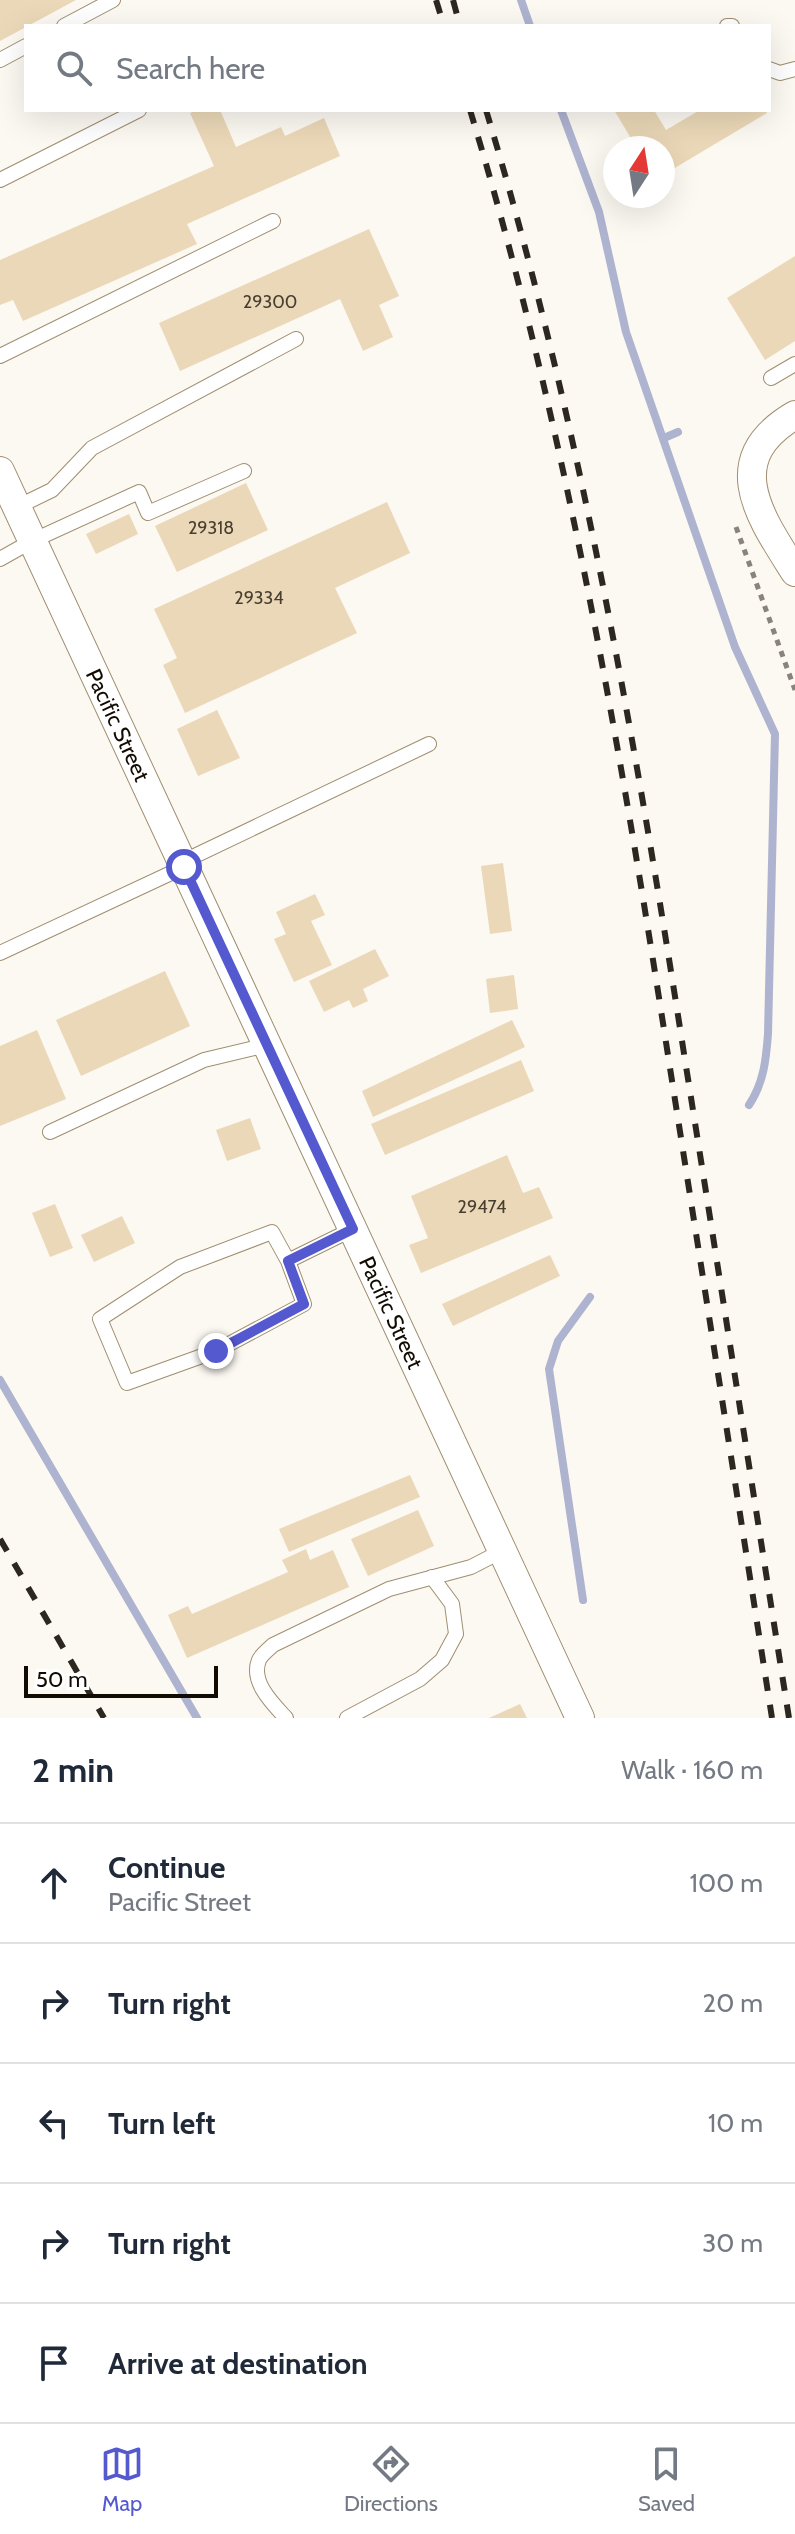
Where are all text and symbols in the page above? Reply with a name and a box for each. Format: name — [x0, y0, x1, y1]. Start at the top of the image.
search box — [24, 24, 771, 112]
icon: search — [52, 46, 96, 90]
text: Search here — [116, 50, 265, 87]
north arrow — [603, 136, 675, 208]
house number: 29300 — [243, 291, 297, 313]
house number: 29318 — [188, 517, 234, 539]
house number: 29334 — [234, 587, 284, 609]
street label: Pacific Street — [80, 664, 156, 786]
route start — [166, 849, 202, 885]
house number: 29474 — [458, 1196, 506, 1218]
street label: Pacific Street — [354, 1252, 429, 1374]
route end — [198, 1333, 234, 1369]
scale bar — [24, 1662, 218, 1698]
text: 50 m — [36, 1666, 88, 1693]
text: 2 min — [32, 1749, 114, 1791]
text: Walk · 160 m — [621, 1754, 763, 1786]
text: Continue — [108, 1849, 225, 1886]
icon: ahead — [32, 1861, 76, 1905]
text: 100 m — [690, 1867, 763, 1899]
text: Pacific Street — [108, 1886, 251, 1918]
icon: right — [32, 1981, 76, 2025]
text: Turn right — [108, 1985, 231, 2022]
text: 20 m — [703, 1987, 763, 2019]
icon: left — [32, 2101, 76, 2145]
text: Turn left — [108, 2105, 216, 2142]
text: 10 m — [708, 2107, 763, 2139]
icon: right — [32, 2221, 76, 2265]
text: Turn right — [108, 2225, 231, 2262]
text: 30 m — [702, 2227, 763, 2259]
icon: arrive — [32, 2341, 76, 2385]
text: Arrive at destination — [108, 2345, 368, 2382]
tab: Map — [100, 2442, 144, 2517]
tab: Directions — [344, 2442, 438, 2517]
tab: Saved — [638, 2442, 695, 2517]

